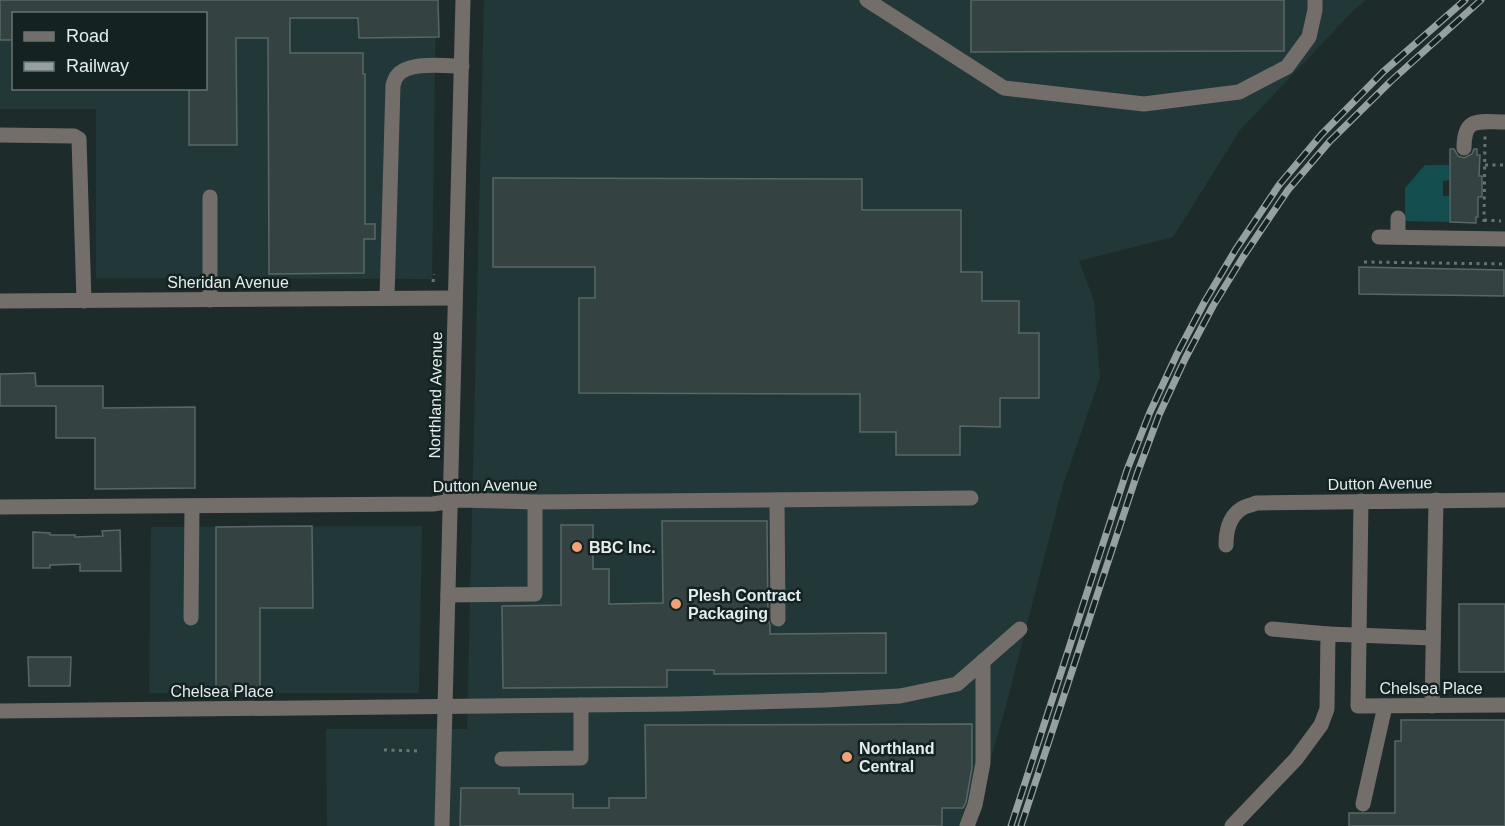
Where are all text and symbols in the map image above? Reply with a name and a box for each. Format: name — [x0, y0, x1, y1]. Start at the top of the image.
legend — [12, 12, 207, 90]
text: Road — [66, 26, 109, 46]
text: Railway — [66, 56, 129, 76]
street label: Sheridan Avenue — [167, 274, 289, 291]
street label: Northland Avenue — [426, 331, 445, 459]
street label: Dutton Avenue — [1328, 474, 1433, 493]
street label: Dutton Avenue — [433, 476, 538, 495]
place label: BBC Inc. — [589, 539, 656, 556]
marker: BBC Inc. — [570, 540, 584, 554]
place label: Plesh Contract Packaging — [688, 587, 802, 622]
marker: Plesh Contract Packaging — [669, 597, 683, 611]
street label: Chelsea Place — [1379, 680, 1483, 697]
street label: Chelsea Place — [170, 683, 274, 700]
place label: Northland Central — [859, 740, 935, 775]
marker: Northland Central — [840, 750, 854, 764]

